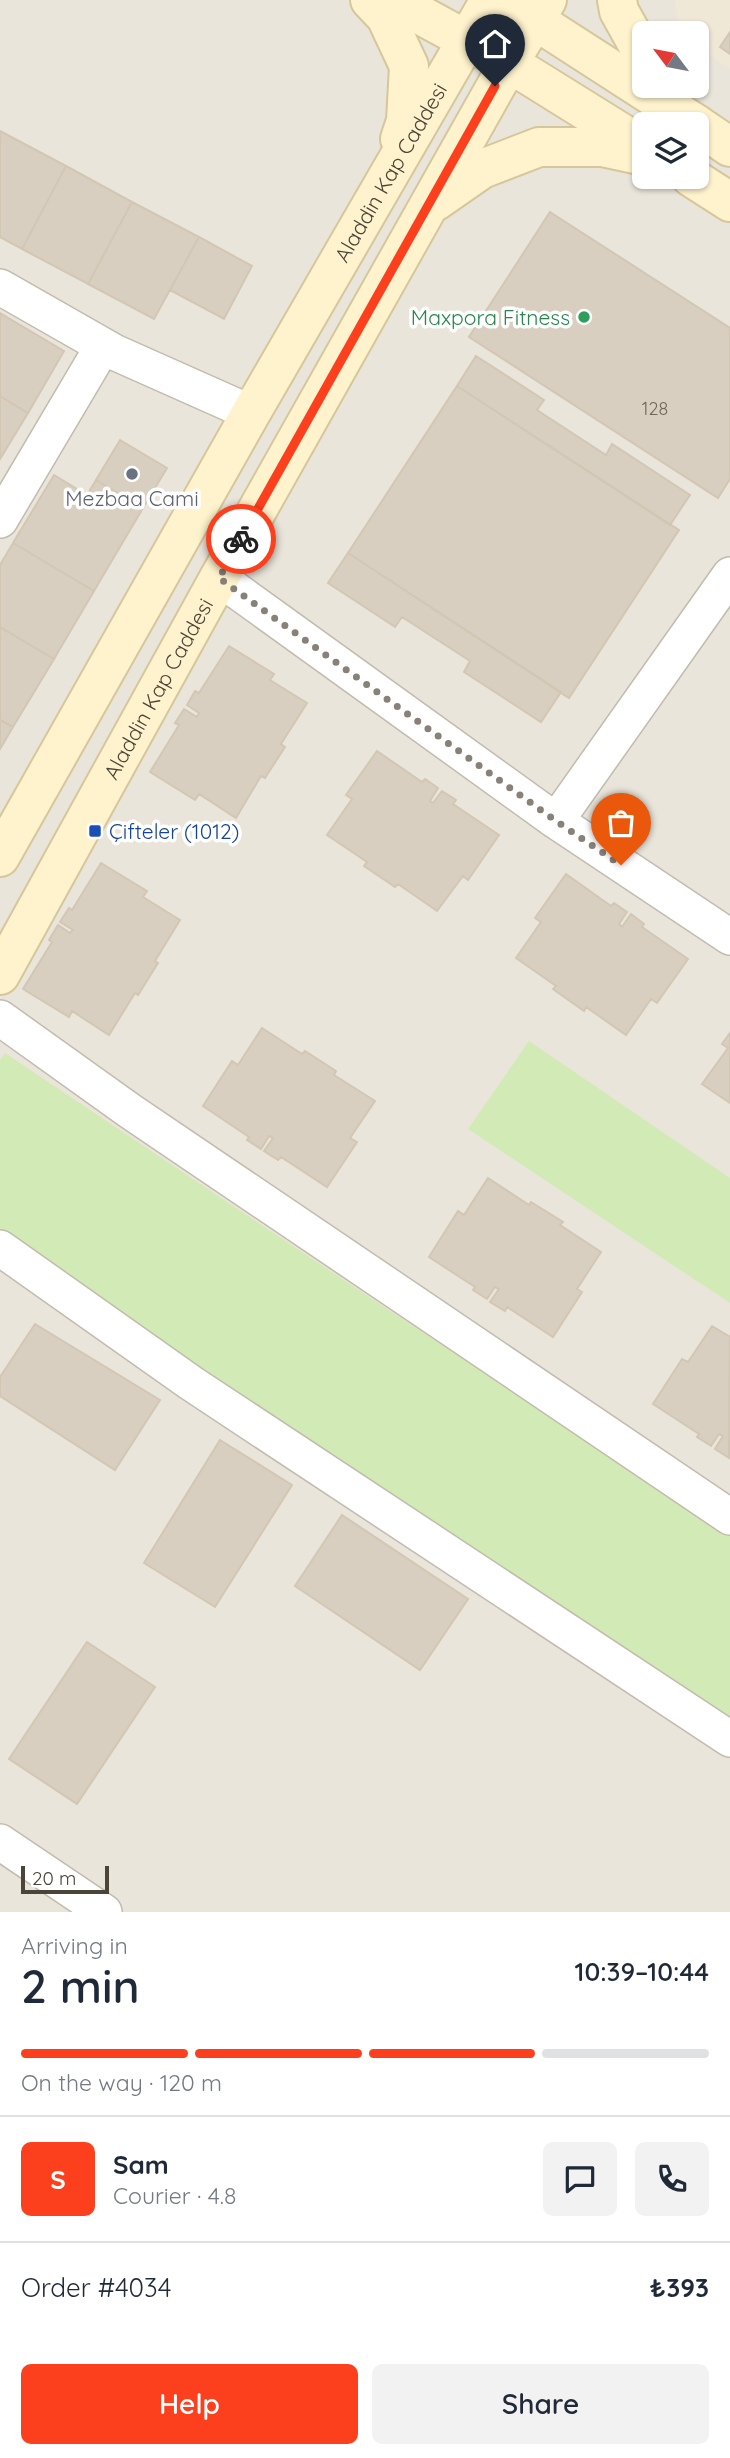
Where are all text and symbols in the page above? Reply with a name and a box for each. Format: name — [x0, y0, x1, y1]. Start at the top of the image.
pin — [465, 14, 525, 86]
north arrow — [632, 21, 709, 98]
map controls — [632, 21, 709, 189]
icon: home — [476, 25, 514, 63]
street label: Aladdin Kap Caddesi — [328, 78, 452, 267]
button: layers — [632, 112, 709, 189]
place label: Maxpora Fitness — [411, 304, 570, 330]
marker: Maxpora Fitness — [576, 309, 592, 325]
house number: 128 — [642, 397, 668, 420]
marker: Mezbaa Cami — [124, 466, 140, 482]
place label: Mezbaa Cami — [65, 485, 199, 511]
courier — [206, 504, 276, 574]
icon: bike — [222, 520, 260, 558]
street label: Aladdin Kap Caddesi — [98, 594, 218, 784]
pin — [591, 793, 651, 865]
icon: bag — [602, 804, 640, 842]
place label: Çifteler (1012) — [109, 818, 239, 844]
marker: Çifteler (1012) — [87, 823, 103, 839]
scale bar — [21, 1863, 108, 1895]
text: 20 m — [32, 1866, 76, 1890]
text: Arriving in — [21, 1931, 128, 1960]
text: 10:39–10:44 — [574, 1955, 709, 1988]
text: 2 min — [21, 1957, 140, 2015]
text: On the way · 120 m — [21, 2068, 222, 2097]
button: chat — [543, 2142, 617, 2216]
button: phone — [635, 2142, 709, 2216]
text: Sam — [113, 2148, 169, 2181]
text: S — [50, 2163, 66, 2196]
text: Courier · 4.8 — [113, 2181, 236, 2210]
text: Order #4034 — [21, 2271, 171, 2304]
text: ₺393 — [650, 2271, 709, 2304]
button: Help — [21, 2364, 358, 2444]
button: Share — [372, 2364, 709, 2444]

